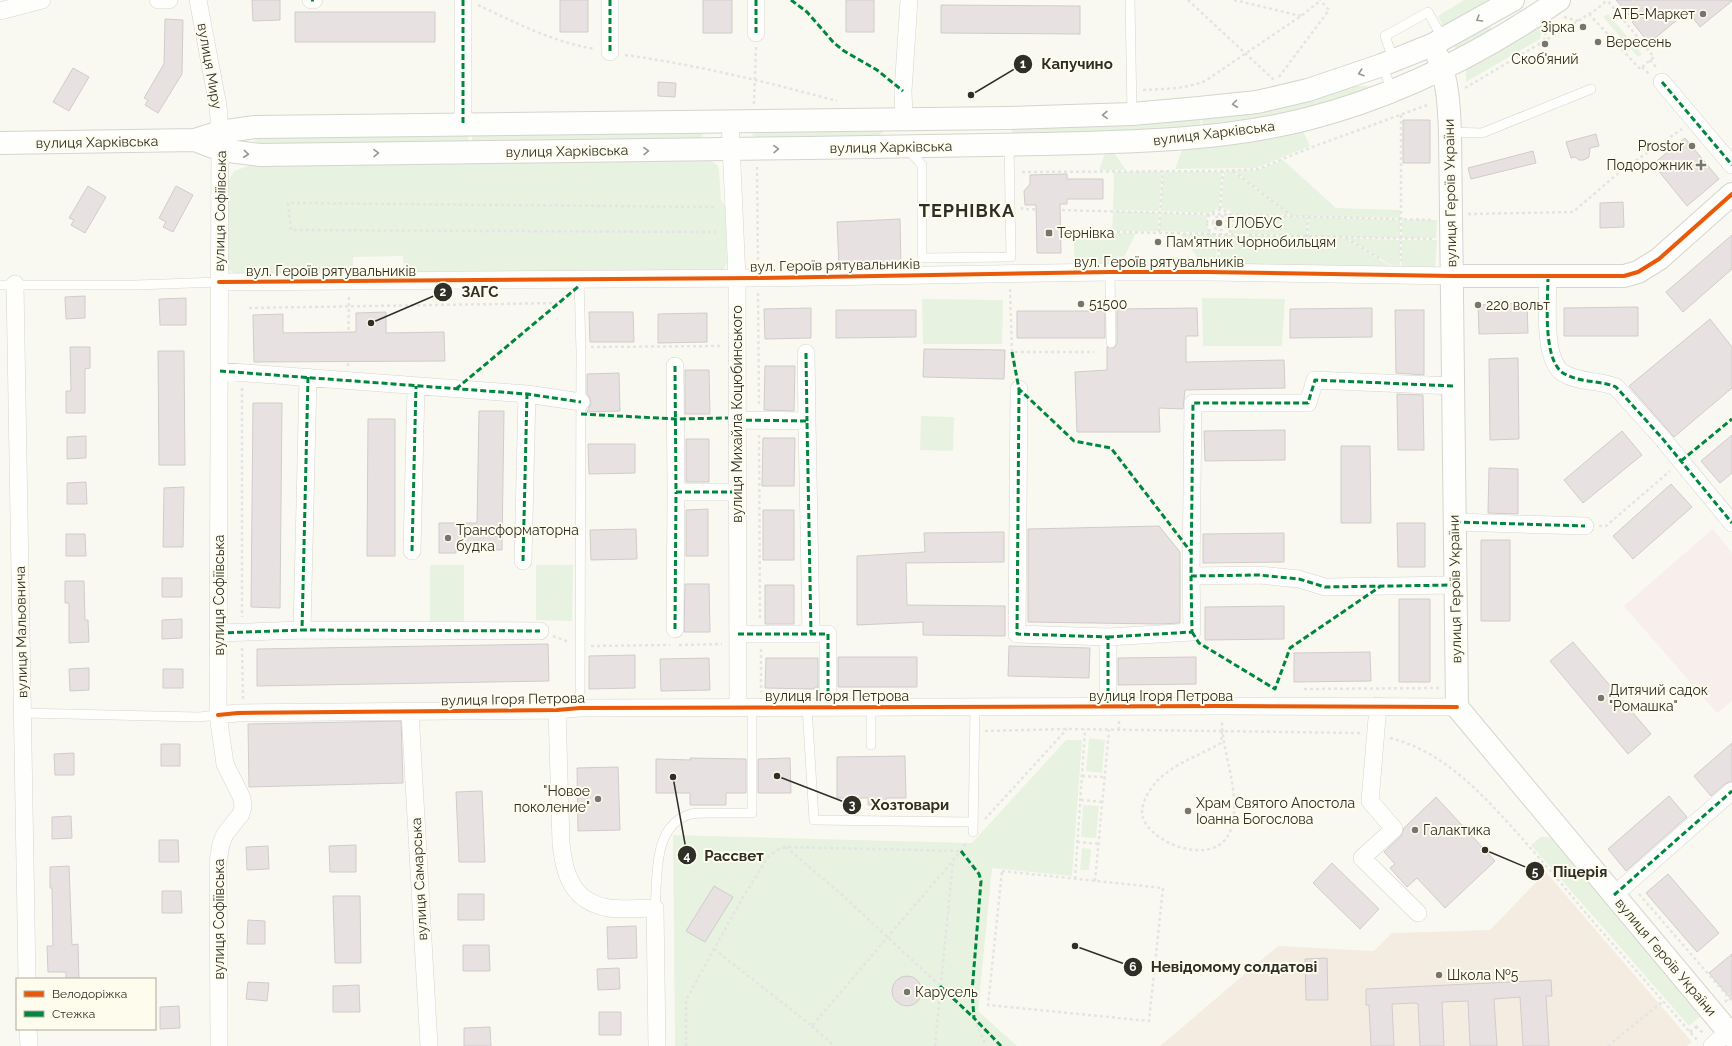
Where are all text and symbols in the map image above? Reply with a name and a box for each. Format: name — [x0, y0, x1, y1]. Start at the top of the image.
place label: АТБ-Маркет — [1613, 6, 1695, 22]
marker: АТБ-Маркет — [1698, 9, 1708, 19]
one-way arrow — [1476, 15, 1483, 22]
place label: Зiрка — [1541, 19, 1575, 35]
street label: вулиця Миру — [195, 22, 225, 111]
marker: Зiрка — [1578, 22, 1588, 32]
place label: Вересень — [1606, 34, 1671, 50]
marker: Вересень — [1593, 37, 1603, 47]
marker: Скоб'яний — [1540, 39, 1550, 49]
callout: Капучино — [1013, 50, 1121, 77]
place label: Скоб'яний — [1511, 51, 1579, 67]
text: Капучино — [1041, 55, 1113, 73]
text: 1 — [1020, 57, 1026, 71]
one-way arrow — [1357, 68, 1364, 77]
one-way arrow — [1232, 99, 1238, 108]
one-way arrow — [1102, 111, 1108, 119]
street label: вулиця Харківська — [1152, 118, 1276, 148]
street label: вулиця Героїв України — [1441, 119, 1459, 267]
street label: вулиця Харківська — [36, 133, 158, 151]
street label: вулиця Харківська — [830, 138, 952, 156]
place label: Prostor — [1638, 138, 1684, 154]
marker: Prostor — [1687, 141, 1697, 151]
street label: вулиця Харківська — [506, 142, 628, 160]
one-way arrow — [773, 145, 779, 153]
one-way arrow — [643, 146, 649, 155]
one-way arrow — [243, 149, 249, 158]
one-way arrow — [373, 149, 379, 158]
street label: вулиця Софіївська — [211, 150, 229, 272]
place label: Подорожник — [1606, 157, 1693, 173]
marker: Подорожник — [1696, 160, 1706, 170]
district label: ТЕРНІВКА — [919, 200, 1015, 221]
place label: ГЛОБУС — [1227, 215, 1283, 231]
marker: ГЛОБУС — [1214, 218, 1224, 228]
place label: Тернівка — [1057, 225, 1114, 241]
marker: Тернівка — [1044, 228, 1054, 238]
place label: Пам'ятник Чорнобильцям — [1166, 234, 1336, 250]
marker: Пам'ятник Чорнобильцям — [1153, 237, 1163, 247]
street label: вул. Героїв рятувальників — [1074, 254, 1244, 270]
street label: вул. Героїв рятувальників — [750, 256, 920, 274]
street label: вул. Героїв рятувальників — [246, 263, 416, 279]
callout: ЗАГС — [433, 279, 506, 306]
text: ЗАГС — [461, 283, 499, 301]
text: 2 — [440, 285, 447, 299]
place label: 51500 — [1089, 296, 1127, 312]
place label: 220 вольт — [1486, 297, 1550, 313]
marker: 51500 — [1076, 299, 1086, 309]
marker: 220 вольт — [1473, 300, 1483, 310]
street label: вулиця Михайла Коцюбинського — [729, 305, 745, 523]
street label: вулиця Героїв України — [1446, 515, 1464, 663]
place label: Трансформаторна будка — [456, 522, 579, 554]
marker: Трансформаторна будка — [443, 533, 453, 543]
street label: вулиця Софіївська — [211, 535, 227, 656]
street label: вулиця Мальовнича — [12, 566, 30, 698]
place label: Дитячий садок "Ромашка" — [1609, 682, 1708, 714]
street label: вулиця Ігоря Петрова — [765, 688, 909, 704]
street label: вулиця Ігоря Петрова — [1089, 688, 1233, 704]
street label: вулиця Ігоря Петрова — [441, 690, 585, 708]
marker: Дитячий садок "Ромашка" — [1596, 693, 1606, 703]
place label: "Новое поколение" — [514, 783, 590, 815]
callout: Хозтовари — [842, 791, 957, 818]
marker: "Новое поколение" — [593, 794, 603, 804]
place label: Храм Святого Апостола Іоанна Богослова — [1196, 795, 1355, 827]
text: Хозтовари — [870, 796, 949, 814]
text: 3 — [849, 798, 856, 812]
marker: Храм Святого Апостола Іоанна Богослова — [1183, 806, 1193, 816]
street label: вулиця Самарська — [408, 817, 430, 941]
place label: Галактика — [1423, 822, 1491, 838]
marker: Галактика — [1410, 825, 1420, 835]
callout: Рассвет — [677, 842, 772, 869]
text: Рассвет — [704, 847, 764, 865]
text: 4 — [684, 849, 691, 863]
callout: Піцерія — [1525, 858, 1616, 885]
street label: вулиця Софіївська — [211, 859, 227, 980]
text: Піцерія — [1553, 863, 1607, 881]
text: 5 — [1532, 865, 1539, 879]
street label: вулиця Героїв України — [1612, 895, 1720, 1019]
callout: Невідомому солдатові — [1123, 954, 1326, 981]
text: Невідомому солдатові — [1151, 958, 1317, 976]
text: 6 — [1129, 960, 1137, 974]
place label: Школа №5 — [1447, 967, 1519, 983]
marker: Школа №5 — [1434, 970, 1444, 980]
legend — [16, 978, 156, 1030]
place label: Карусель — [915, 984, 978, 1000]
text: Велодоріжка — [52, 987, 127, 1001]
marker: Карусель — [902, 987, 912, 997]
text: Стежка — [52, 1007, 95, 1021]

